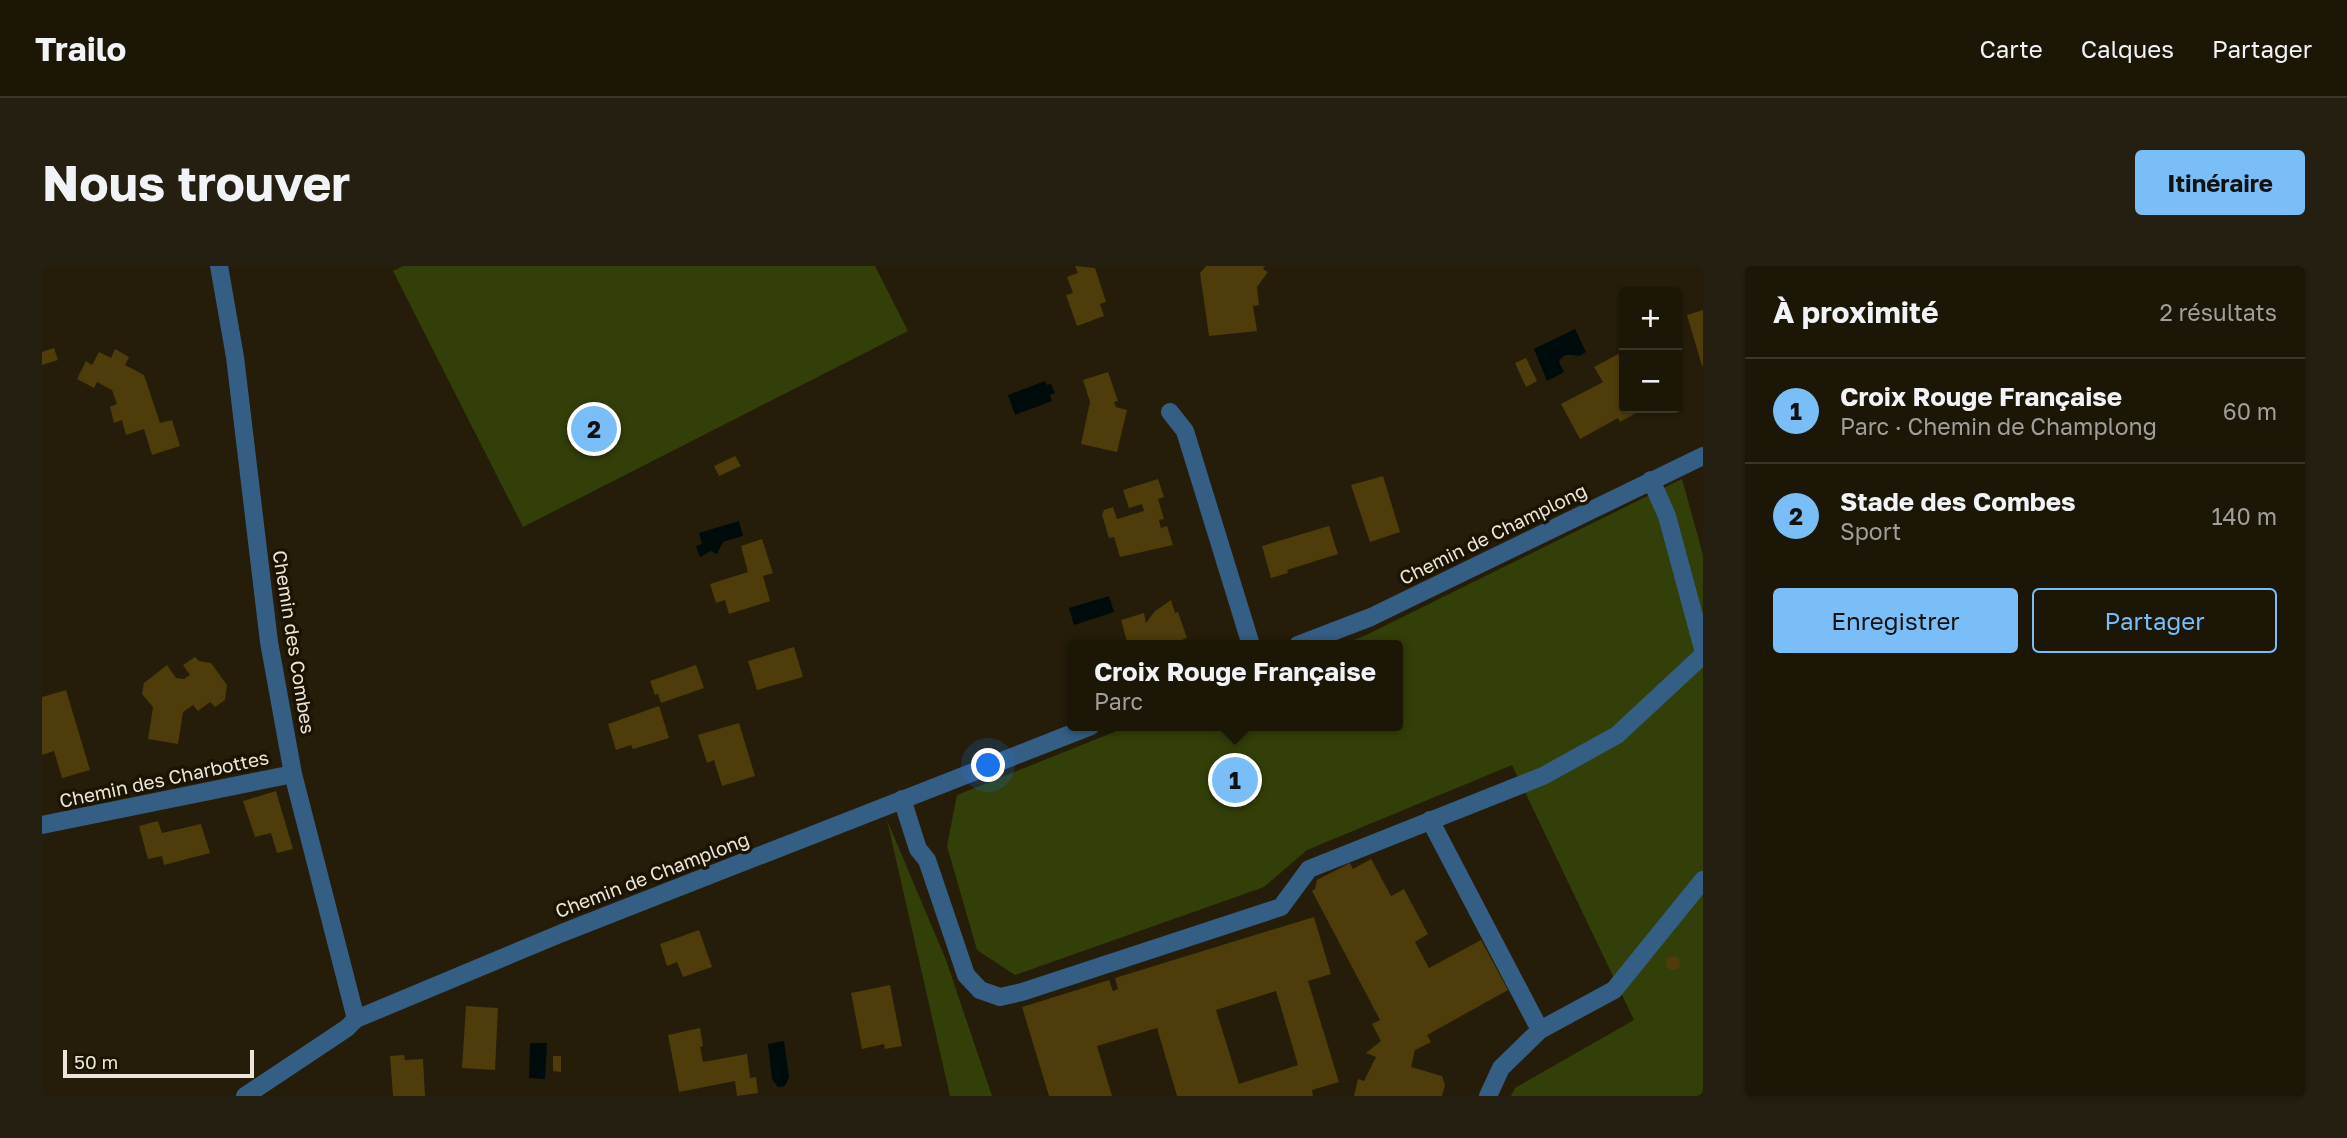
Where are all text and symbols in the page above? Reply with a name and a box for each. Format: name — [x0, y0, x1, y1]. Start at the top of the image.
text: Trailo — [35, 29, 126, 68]
text: Carte — [1979, 34, 2043, 63]
text: Calques — [2081, 34, 2174, 63]
text: Partager — [2212, 34, 2312, 63]
button: Itinéraire — [2135, 150, 2305, 215]
text: Nous trouver — [42, 153, 350, 212]
map controls — [1619, 287, 1682, 413]
button: + — [1619, 287, 1682, 350]
text: À proximité — [1773, 294, 1939, 330]
text: 2 résultats — [2159, 298, 2277, 326]
button: − — [1619, 350, 1682, 413]
text: Croix Rouge Française — [1840, 381, 2122, 412]
text: 1 — [1790, 397, 1802, 425]
text: 60 m — [2223, 397, 2277, 425]
pin: 2 — [571, 403, 617, 455]
text: Parc · Chemin de Champlong — [1840, 412, 2157, 440]
street label: Chemin de Champlong — [1395, 478, 1590, 589]
text: Stade des Combes — [1840, 486, 2076, 517]
text: 2 — [1789, 502, 1803, 530]
text: 140 m — [2211, 502, 2277, 530]
text: Sport — [1840, 517, 1901, 545]
street label: Chemin des Combes — [269, 549, 320, 735]
button: Enregistrer — [1773, 588, 2018, 653]
button: Partager — [2032, 588, 2277, 653]
popup — [1067, 640, 1403, 731]
text: Croix Rouge Française — [1094, 656, 1376, 687]
text: Parc — [1094, 687, 1143, 715]
street label: Chemin des Charbottes — [57, 745, 271, 812]
your location — [971, 748, 1005, 782]
pin: 1 — [1212, 754, 1258, 806]
street label: Chemin de Champlong — [552, 827, 752, 922]
scale bar — [63, 1047, 254, 1079]
text: 50 m — [74, 1050, 118, 1073]

